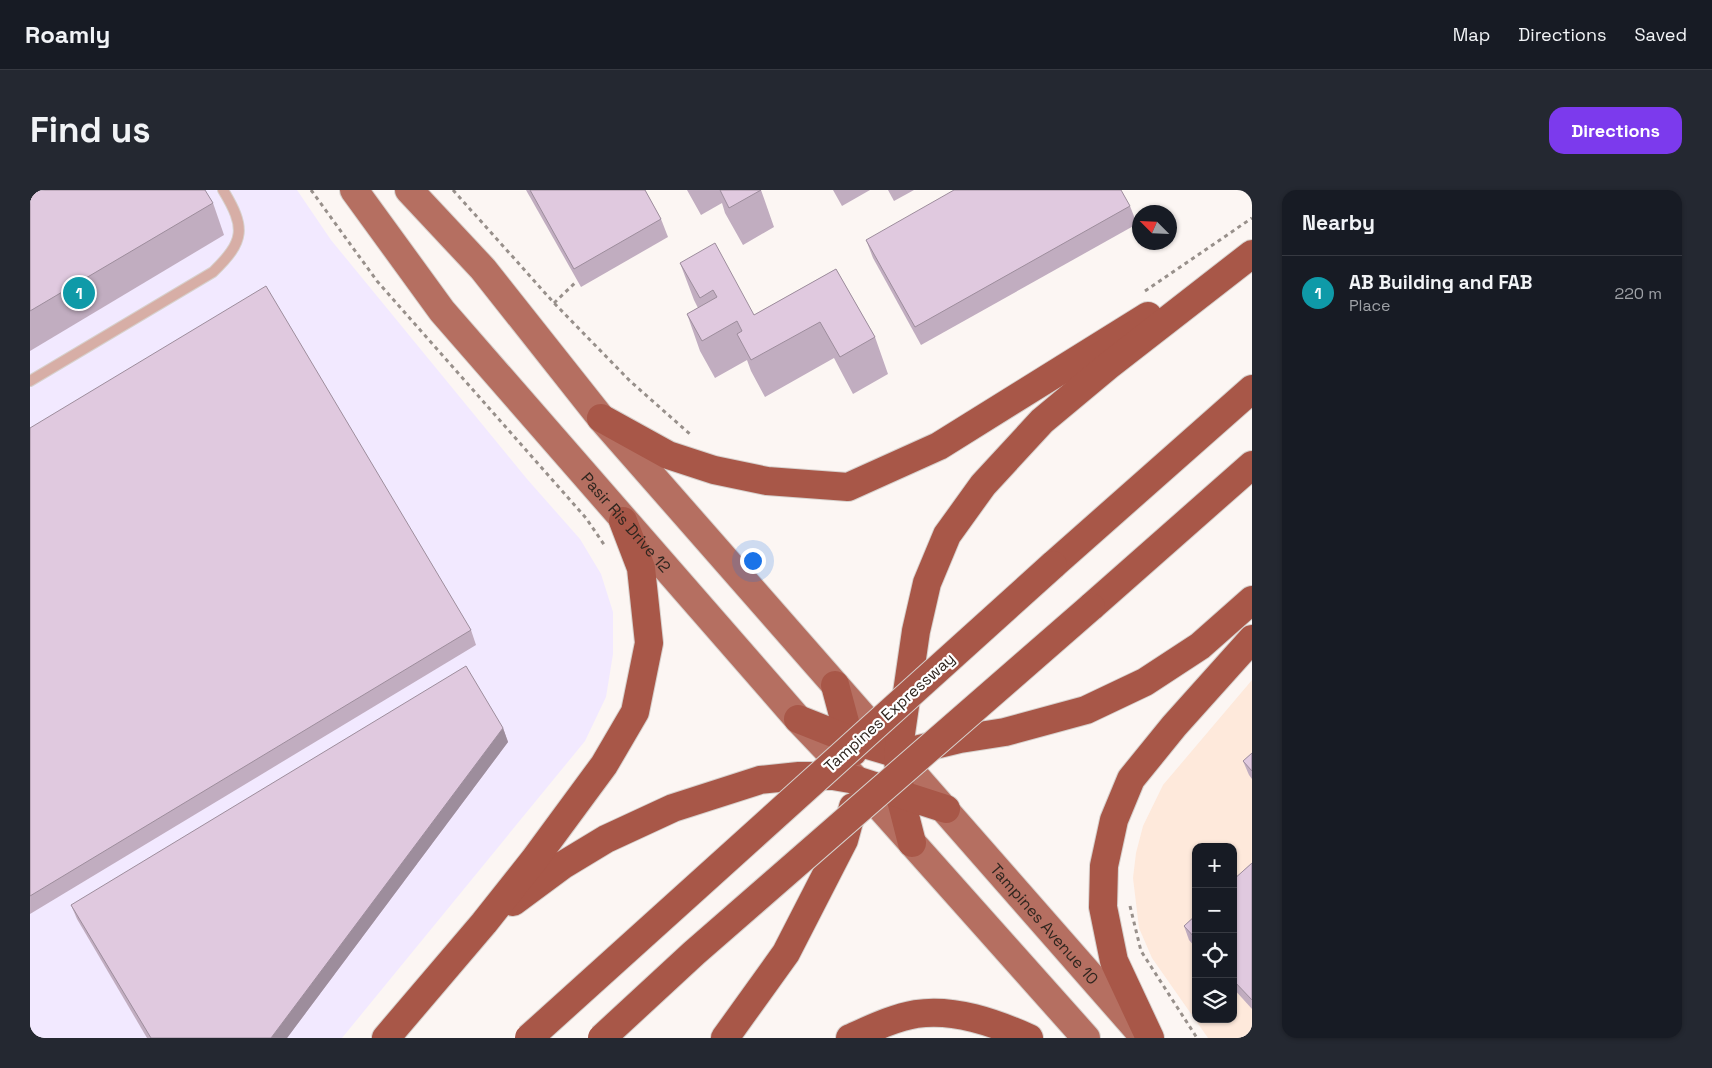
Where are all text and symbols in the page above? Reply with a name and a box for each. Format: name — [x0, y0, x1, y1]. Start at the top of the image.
text: Roamly — [25, 19, 110, 50]
text: Map — [1453, 23, 1490, 46]
text: Directions — [1518, 23, 1607, 46]
text: Saved — [1635, 23, 1687, 46]
button: Directions — [1549, 107, 1682, 154]
text: Find us — [30, 108, 151, 152]
north arrow — [1132, 205, 1177, 250]
text: Nearby — [1302, 209, 1375, 236]
text: AB Building and FAB — [1349, 270, 1532, 295]
pin: 1 — [63, 274, 95, 312]
text: 1 — [1314, 283, 1322, 304]
text: 220 m — [1615, 283, 1662, 304]
text: Place — [1349, 295, 1391, 316]
street label: Pasir Ris Drive 12 — [576, 468, 675, 577]
your location — [740, 548, 766, 574]
street label: Tampines Expressway — [819, 648, 959, 777]
map controls — [1192, 843, 1237, 1023]
button: + — [1192, 843, 1237, 888]
street label: Tampines Avenue 10 — [985, 859, 1103, 989]
button: − — [1192, 888, 1237, 933]
button: locate — [1192, 933, 1237, 978]
button: layers — [1192, 978, 1237, 1023]

